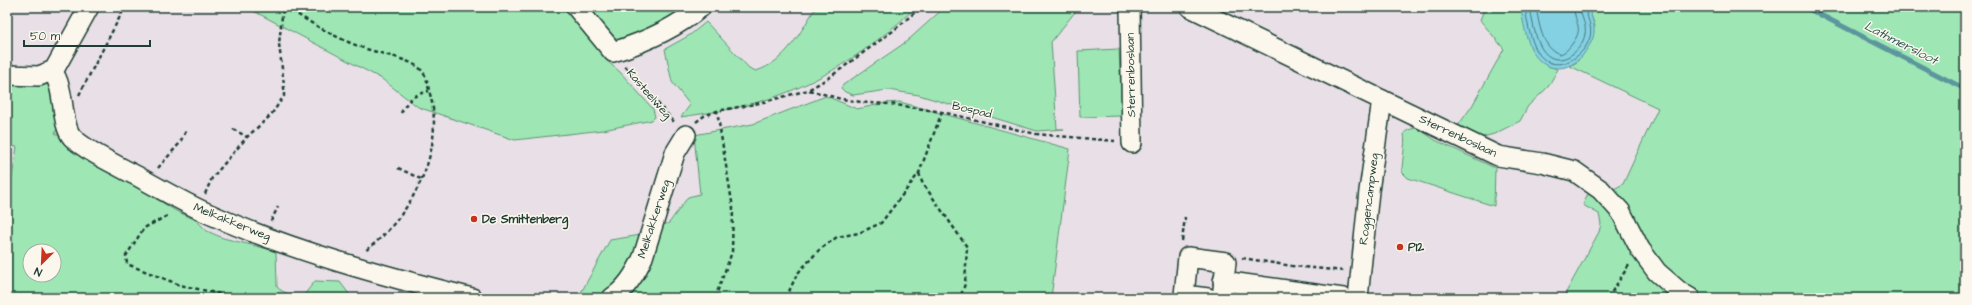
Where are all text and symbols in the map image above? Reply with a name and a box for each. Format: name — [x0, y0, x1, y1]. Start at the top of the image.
water label: Lathmersloot — [1861, 17, 1942, 70]
scale bar — [24, 22, 150, 48]
text: 50 m — [30, 28, 61, 45]
street label: Sterrenboslaan — [1122, 33, 1140, 117]
street label: Kasteelweg — [622, 65, 676, 123]
street label: Bospad — [950, 97, 994, 123]
street label: Sterrenboslaan — [1416, 110, 1500, 162]
street label: Roggencampweg — [1355, 152, 1384, 246]
street label: Melkakkerweg — [633, 177, 676, 261]
street label: Melkakkerweg — [190, 199, 273, 246]
place label: De Smittenberg — [482, 211, 569, 230]
marker: De Smittenberg — [469, 214, 479, 224]
place label: P12 — [1408, 239, 1424, 256]
marker: P12 — [1395, 242, 1405, 252]
north arrow — [22, 243, 62, 283]
text: N — [32, 263, 44, 280]

